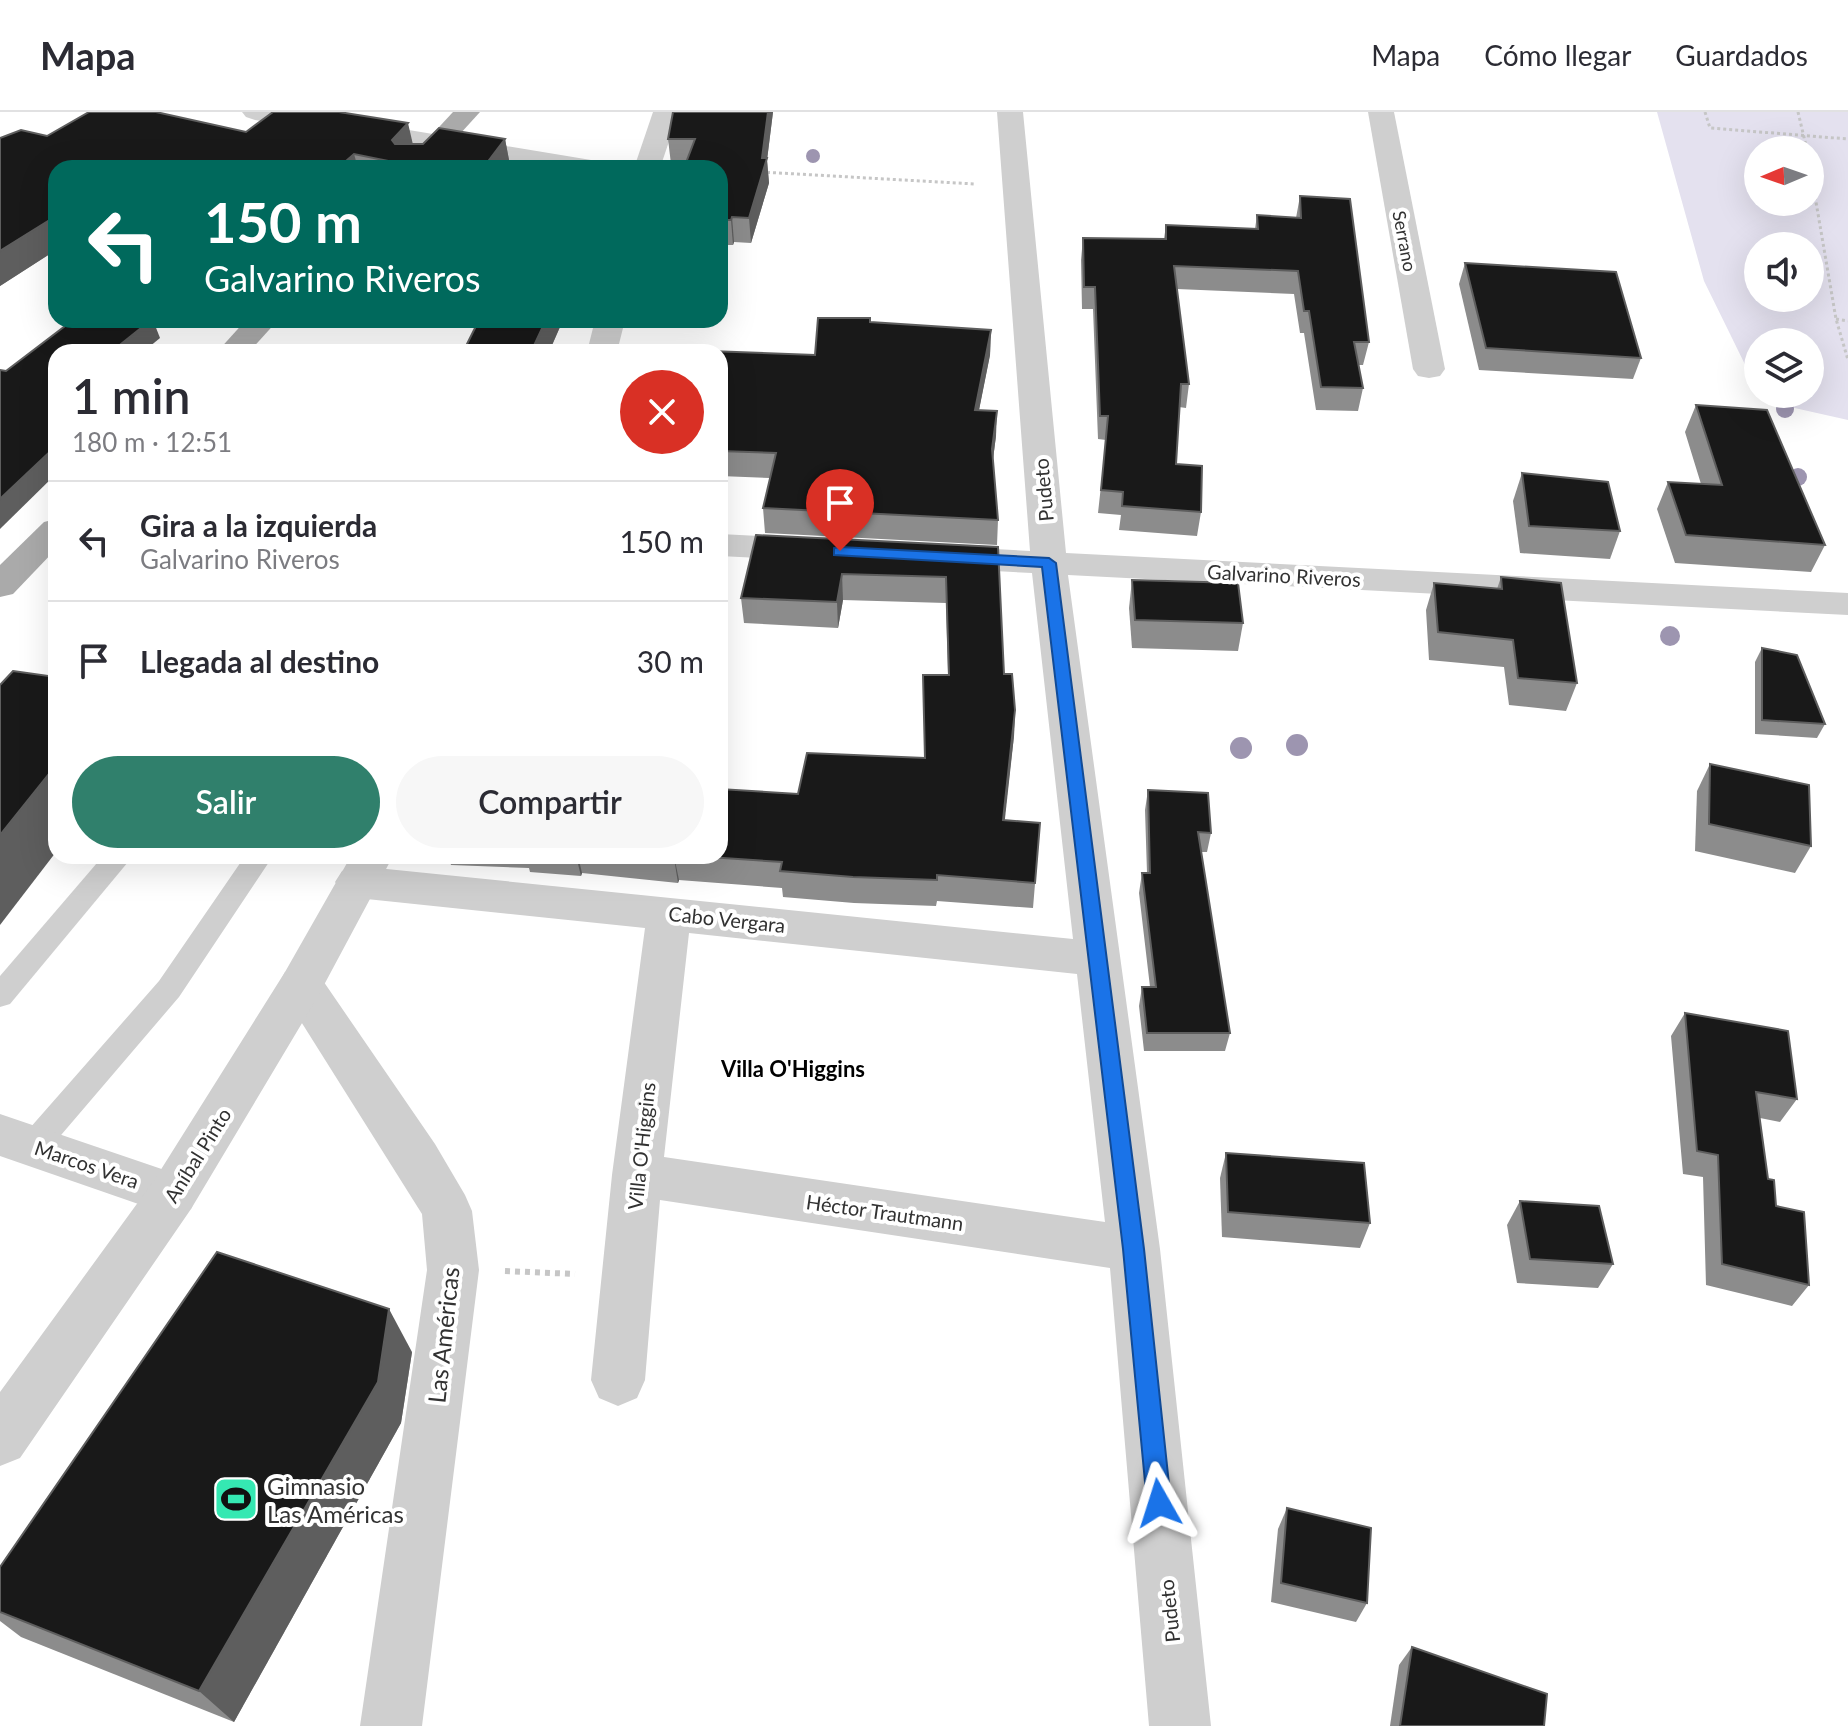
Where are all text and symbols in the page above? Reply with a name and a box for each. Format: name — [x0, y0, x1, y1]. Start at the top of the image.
text: Mapa — [40, 32, 136, 78]
text: Mapa — [1371, 38, 1440, 72]
text: Cómo llegar — [1484, 38, 1631, 72]
text: Guardados — [1675, 38, 1808, 72]
north arrow — [1744, 136, 1824, 216]
map controls — [1744, 136, 1824, 408]
text: 150 m — [204, 188, 362, 255]
icon: left — [72, 192, 176, 296]
street label: Serrano — [1388, 209, 1422, 273]
button: sound — [1744, 232, 1824, 312]
text: Galvarino Riveros — [204, 256, 481, 300]
button: layers — [1744, 328, 1824, 408]
text: 1 min — [72, 367, 190, 424]
button: close — [620, 370, 704, 454]
text: 180 m · 12:51 — [72, 426, 232, 458]
street label: Pudeto — [1028, 457, 1058, 523]
pin — [806, 469, 874, 551]
icon: arrive — [818, 481, 862, 525]
text: Gira a la izquierda — [140, 507, 377, 543]
icon: left — [72, 519, 116, 563]
text: 150 m — [619, 523, 704, 559]
text: Galvarino Riveros — [140, 543, 340, 575]
street label: Galvarino Riveros — [1207, 559, 1361, 591]
icon: arrive — [72, 639, 116, 683]
text: Llegada al destino — [140, 643, 379, 679]
text: 30 m — [637, 643, 704, 679]
button: Salir — [72, 756, 380, 848]
button: Compartir — [396, 756, 704, 848]
street label: Cabo Vergara — [667, 901, 787, 937]
district label: Villa O'Higgins — [720, 1055, 865, 1082]
street label: Villa O'Higgins — [622, 1081, 660, 1211]
street label: Aníbal Pinto — [158, 1103, 236, 1207]
street label: Marcos Vera — [32, 1135, 142, 1193]
street label: Héctor Trautmann — [805, 1189, 965, 1235]
street label: Las Américas — [421, 1265, 465, 1405]
position arrow — [1117, 1461, 1201, 1545]
place label: Gimnasio Las Américas — [267, 1471, 404, 1528]
sports icon: Gimnasio Las Américas — [212, 1475, 260, 1523]
street label: Pudeto — [1154, 1578, 1184, 1644]

